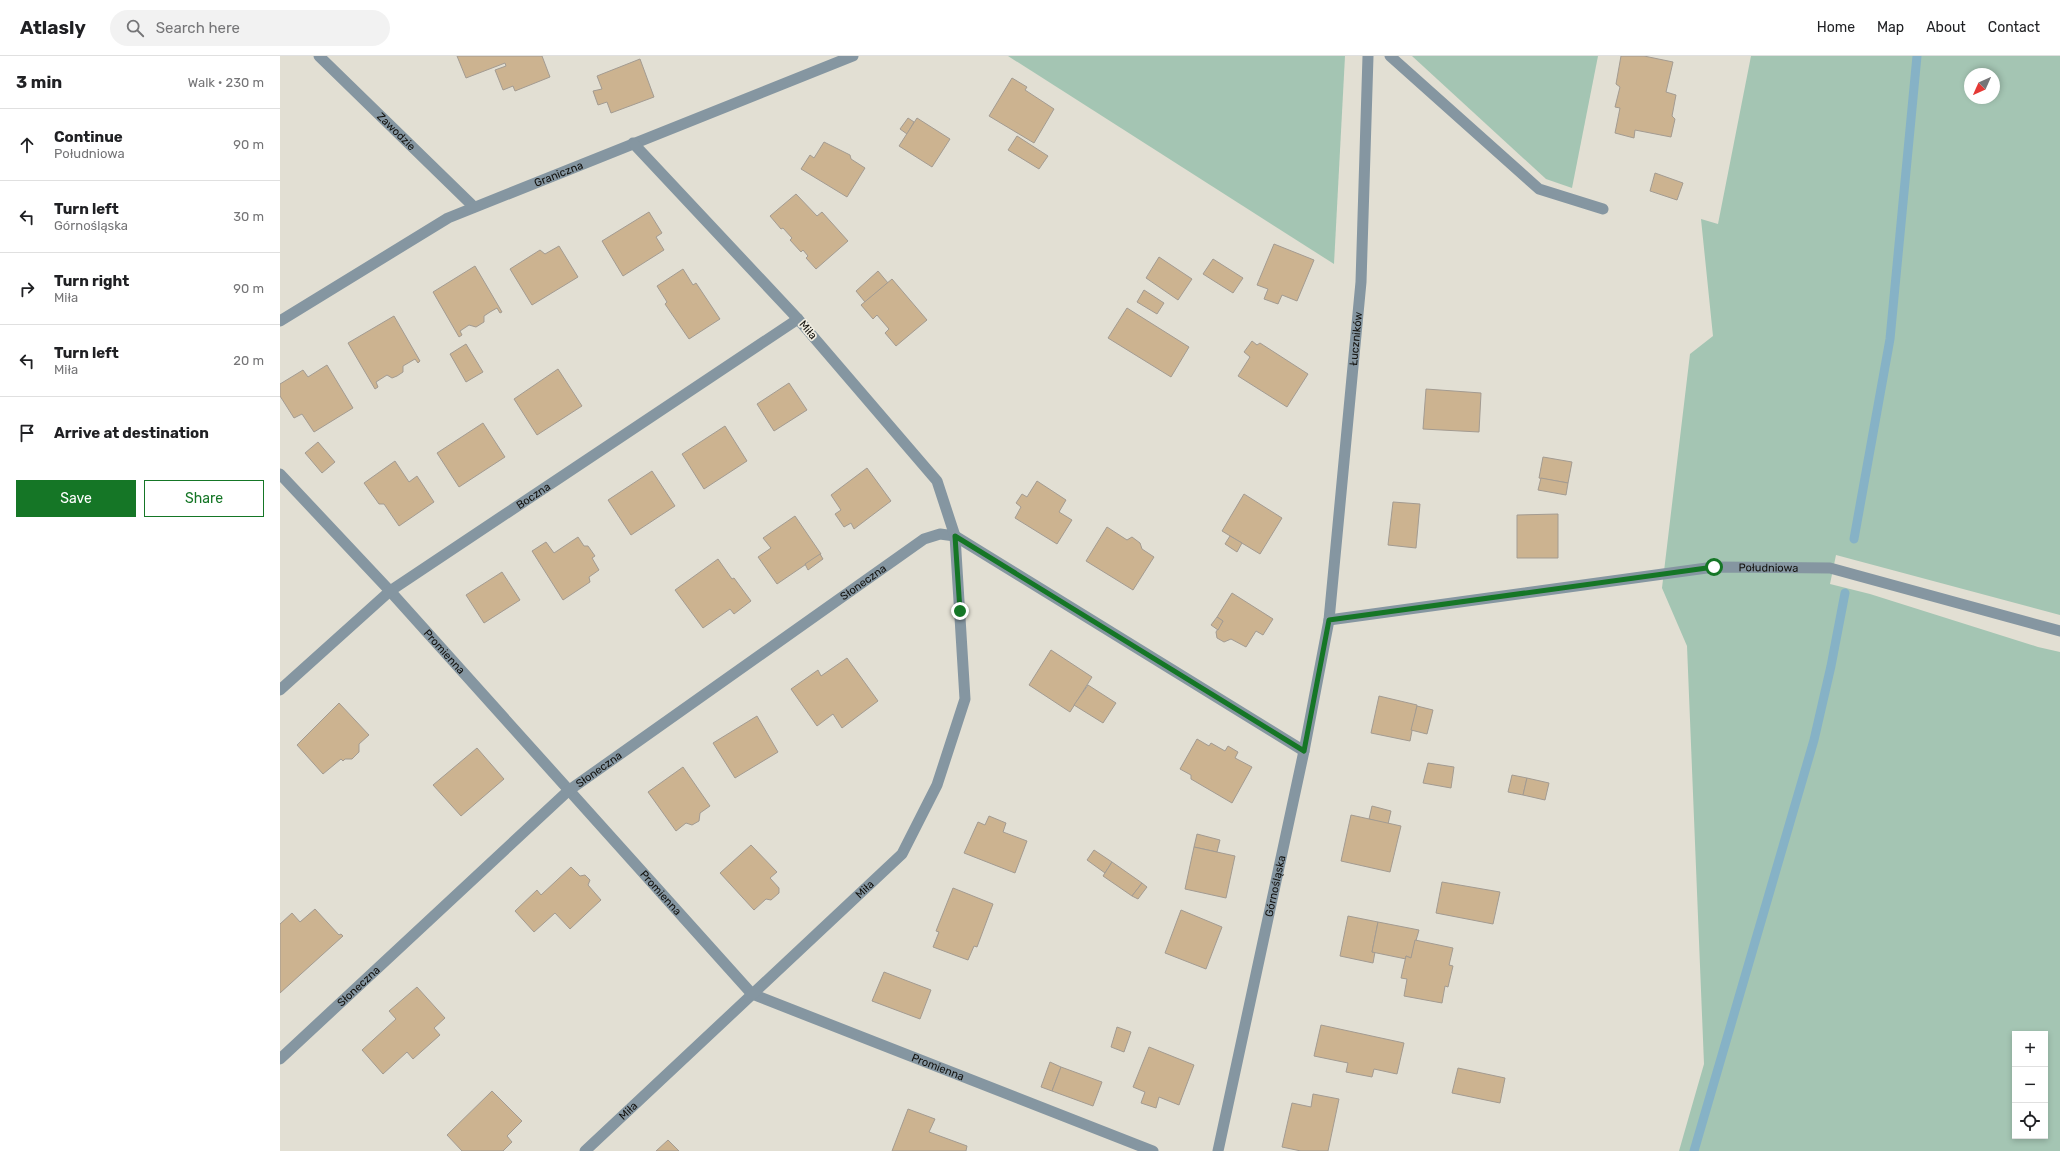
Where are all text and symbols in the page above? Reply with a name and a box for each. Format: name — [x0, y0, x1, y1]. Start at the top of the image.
search box — [110, 10, 390, 46]
text: Atlasly — [20, 16, 86, 39]
icon: search — [124, 17, 146, 39]
text: Search here — [156, 19, 240, 37]
text: Home — [1817, 19, 1855, 36]
text: Map — [1877, 19, 1904, 36]
text: About — [1926, 19, 1966, 36]
text: Contact — [1988, 19, 2040, 36]
north arrow — [1964, 68, 2000, 104]
text: 3 min — [16, 72, 62, 92]
text: Walk · 230 m — [188, 75, 264, 90]
street label: Zawodzie — [374, 110, 418, 153]
text: Continue — [54, 128, 123, 146]
icon: ahead — [16, 134, 38, 156]
text: 90 m — [233, 137, 264, 152]
text: Południowa — [54, 146, 125, 161]
street label: Graniczna — [532, 158, 585, 189]
text: Turn left — [54, 200, 119, 218]
icon: left — [16, 206, 38, 228]
text: 30 m — [233, 209, 264, 224]
text: Górnośląska — [54, 218, 128, 233]
text: Turn right — [54, 272, 129, 290]
icon: right — [16, 278, 38, 300]
text: 90 m — [233, 281, 264, 296]
text: Miła — [54, 290, 78, 305]
street label: Łuczników — [1347, 311, 1365, 366]
street label: Miła — [796, 318, 820, 342]
text: Turn left — [54, 344, 119, 362]
icon: left — [16, 350, 38, 372]
text: 20 m — [233, 353, 264, 368]
text: Miła — [54, 362, 78, 377]
icon: arrive — [16, 422, 38, 444]
text: Arrive at destination — [54, 424, 209, 442]
button: Save — [16, 480, 136, 517]
button: Share — [144, 480, 264, 517]
street label: Boczna — [514, 480, 553, 512]
route start — [1705, 558, 1723, 576]
street label: Słoneczna — [838, 561, 889, 603]
street label: Południowa — [1738, 561, 1798, 574]
route end — [951, 602, 969, 620]
street label: Promienna — [421, 627, 468, 677]
street label: Słoneczna — [573, 749, 624, 790]
street label: Górnośląska — [1262, 854, 1288, 918]
street label: Promienna — [638, 868, 684, 918]
street label: Miła — [853, 877, 876, 901]
street label: Słoneczna — [334, 963, 382, 1009]
map controls — [2012, 1031, 2048, 1139]
button: + — [2012, 1031, 2048, 1067]
street label: Promienna — [910, 1051, 966, 1083]
button: − — [2012, 1067, 2048, 1103]
street label: Miła — [616, 1099, 640, 1122]
button: locate — [2012, 1103, 2048, 1139]

